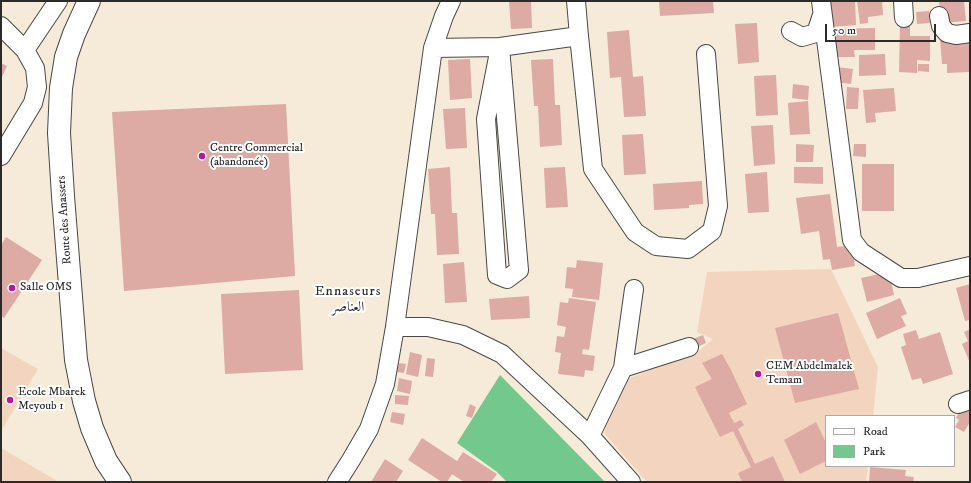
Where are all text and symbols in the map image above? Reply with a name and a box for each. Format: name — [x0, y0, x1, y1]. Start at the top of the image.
scale bar — [827, 16, 938, 42]
text: 50 m — [832, 23, 856, 38]
place label: Centre Commercial (abandonée) — [210, 142, 303, 170]
marker: Centre Commercial (abandonée) — [197, 151, 207, 161]
street label: Route des Anassers — [55, 175, 75, 265]
place label: Salle OMS — [20, 281, 72, 295]
marker: Salle OMS — [7, 283, 17, 293]
district label: Ennaseurs العناصر — [315, 284, 381, 316]
place label: CEM Abdelmalek Temam — [766, 360, 852, 388]
marker: CEM Abdelmalek Temam — [753, 369, 763, 379]
place label: Ecole Mbarek Meyoub 1 — [18, 386, 86, 414]
marker: Ecole Mbarek Meyoub 1 — [5, 395, 15, 405]
legend — [825, 415, 955, 467]
text: Road — [863, 424, 888, 439]
text: Park — [863, 444, 885, 459]

